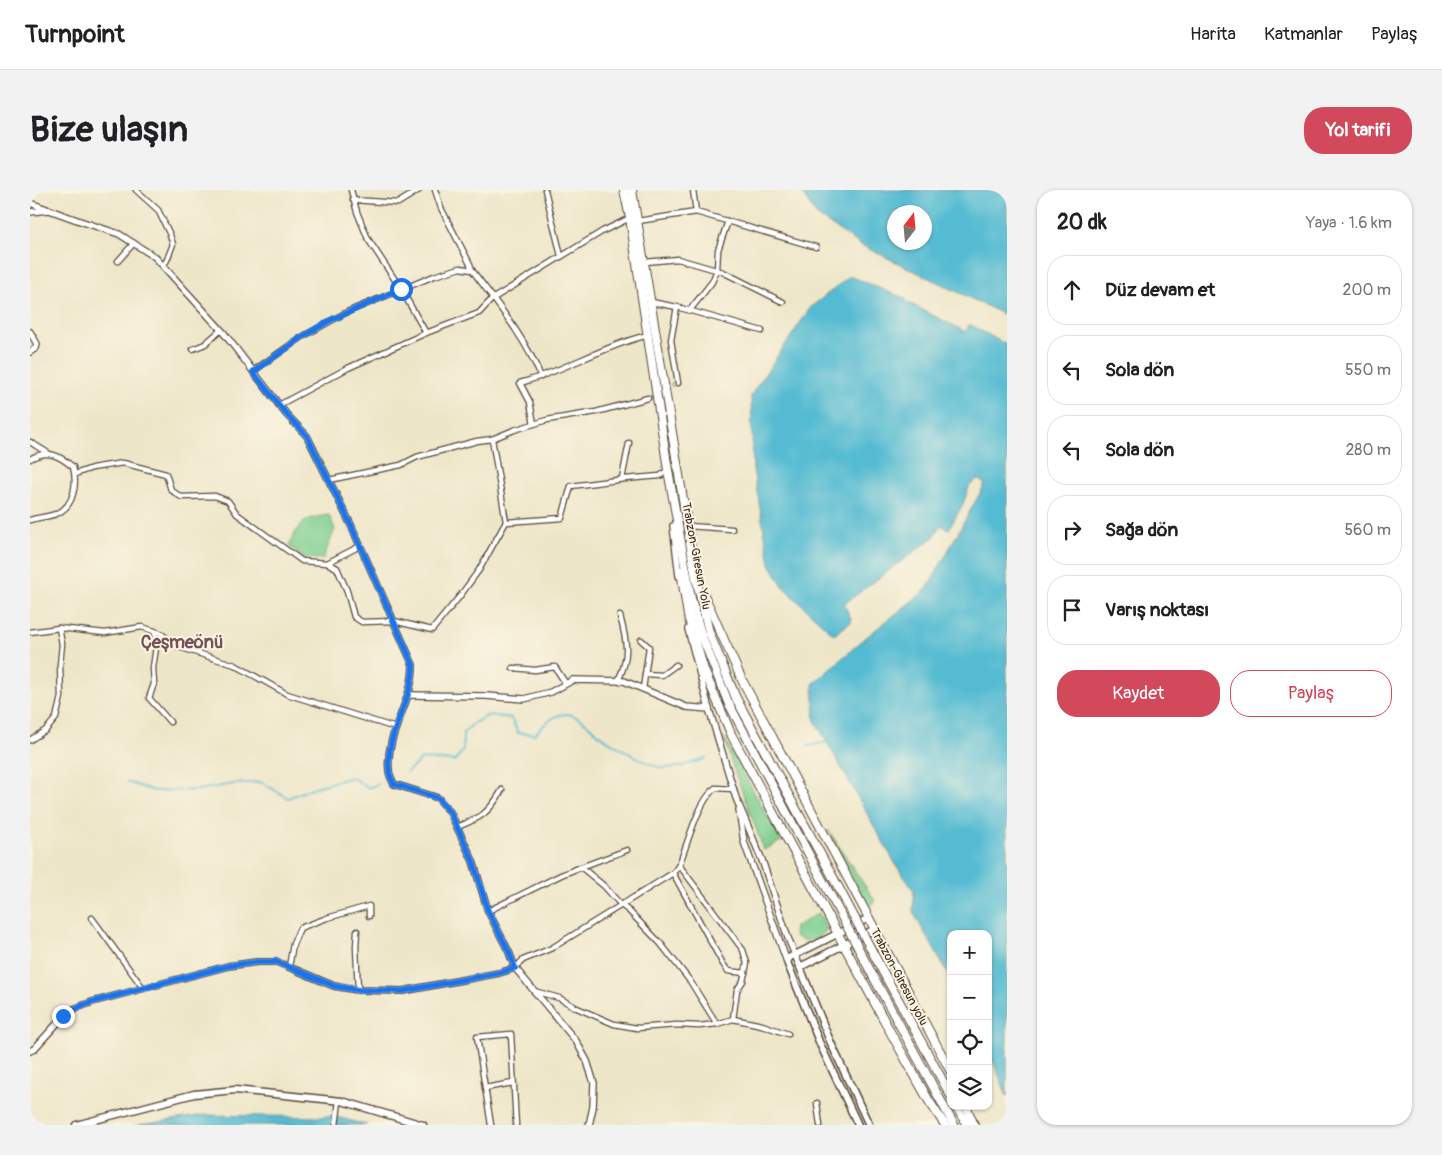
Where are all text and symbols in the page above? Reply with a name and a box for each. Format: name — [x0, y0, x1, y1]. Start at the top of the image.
text: Turnpoint — [25, 20, 125, 49]
text: Harita — [1190, 23, 1236, 46]
text: Katmanlar — [1264, 23, 1343, 46]
text: Paylaş — [1371, 23, 1417, 46]
button: Yol tarifi — [1304, 107, 1412, 154]
text: Bize ulaşın — [30, 108, 188, 152]
north arrow — [887, 205, 932, 250]
text: 20 dk — [1057, 209, 1107, 236]
text: Yaya · 1.6 km — [1306, 213, 1392, 233]
icon: ahead — [1058, 276, 1086, 304]
route start — [390, 278, 413, 301]
text: Düz devam et — [1105, 278, 1215, 302]
text: 200 m — [1343, 280, 1391, 300]
icon: left — [1058, 356, 1086, 384]
text: Sola dön — [1105, 358, 1174, 382]
text: 550 m — [1345, 360, 1391, 380]
icon: left — [1058, 436, 1086, 464]
text: Sola dön — [1105, 438, 1174, 462]
text: 280 m — [1345, 440, 1391, 460]
street label: Trabzon-Giresun Yolu — [678, 501, 714, 611]
icon: right — [1058, 516, 1086, 544]
text: Sağa dön — [1105, 518, 1178, 542]
text: 560 m — [1344, 520, 1391, 540]
icon: arrive — [1058, 596, 1086, 624]
text: Varış noktası — [1105, 598, 1209, 622]
district label: Çeşmeönü — [141, 631, 223, 654]
button: Kaydet — [1057, 670, 1220, 717]
button: Paylaş — [1230, 670, 1392, 717]
street label: Trabzon-Giresun yolu — [867, 926, 931, 1028]
map controls — [947, 930, 992, 1110]
button: + — [947, 930, 992, 975]
button: − — [947, 975, 992, 1020]
route end — [52, 1005, 75, 1028]
button: locate — [947, 1020, 992, 1065]
button: layers — [947, 1065, 992, 1110]

